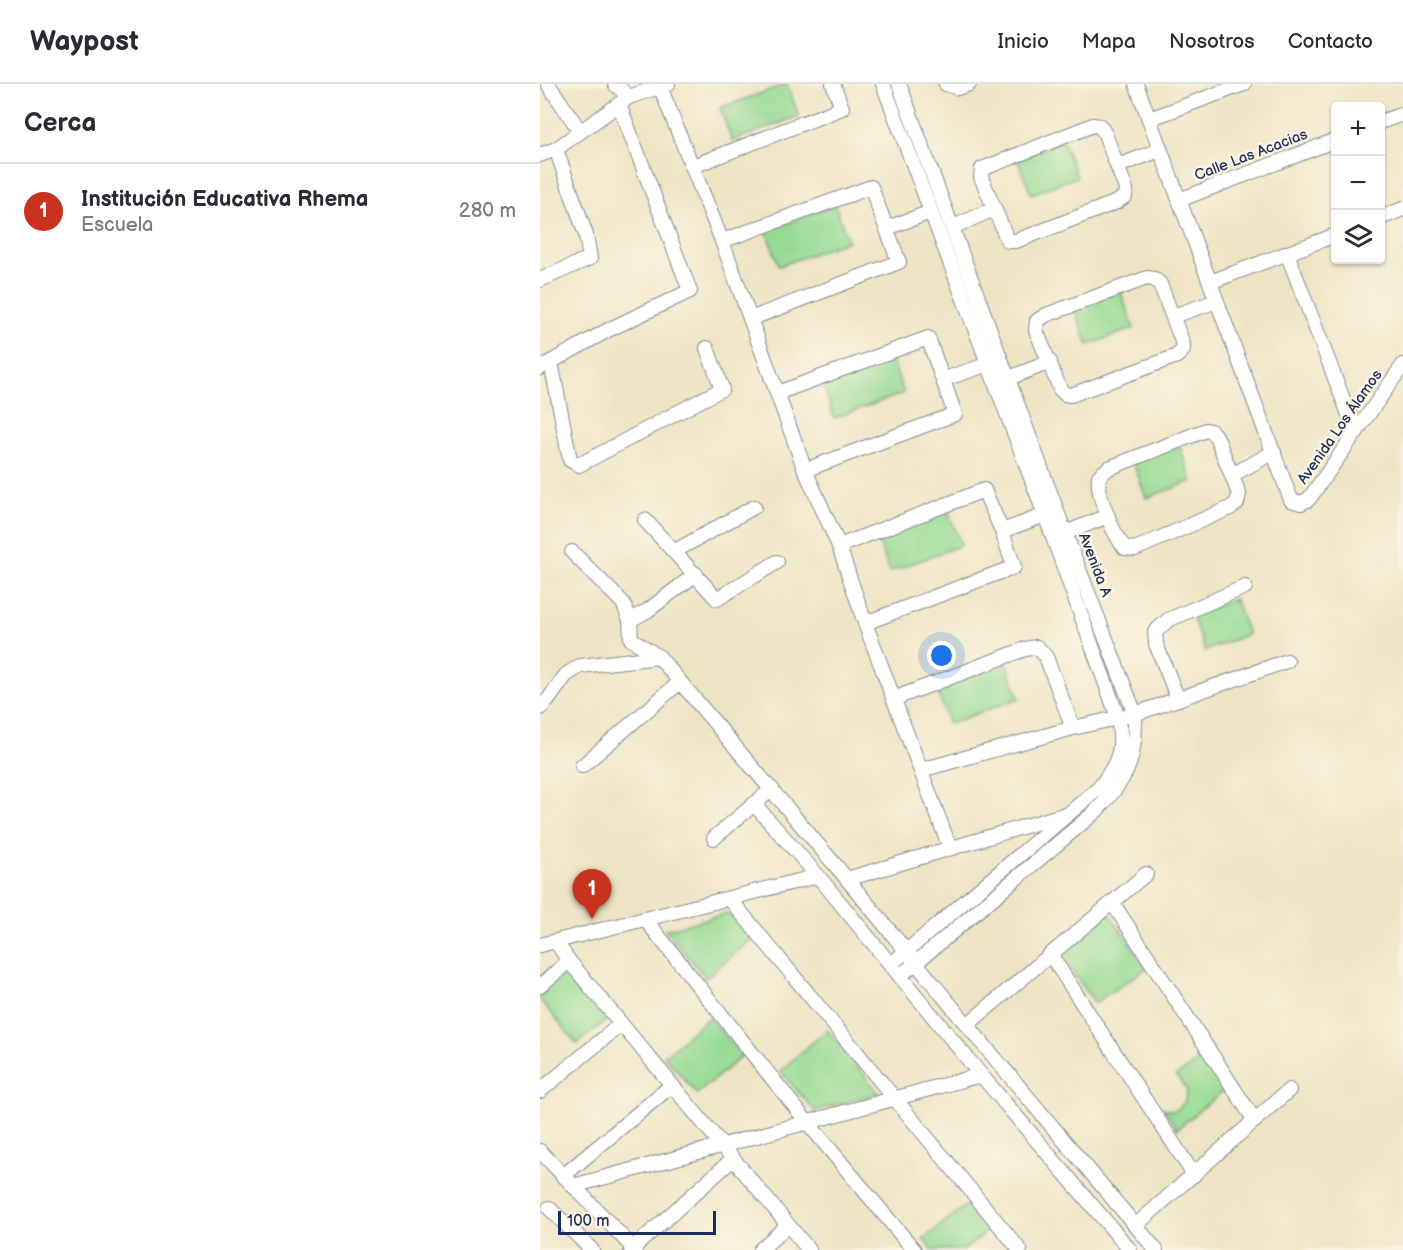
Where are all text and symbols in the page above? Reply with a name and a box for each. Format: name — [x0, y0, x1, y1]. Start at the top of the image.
text: Waypost — [30, 25, 139, 58]
text: Inicio — [998, 29, 1049, 54]
text: Mapa — [1082, 29, 1136, 54]
text: Nosotros — [1169, 29, 1255, 54]
text: Contacto — [1288, 29, 1373, 54]
map controls — [1331, 102, 1385, 264]
button: + — [1331, 102, 1385, 156]
text: Cerca — [24, 108, 96, 139]
street label: Calle Las Acacias — [1192, 125, 1311, 185]
button: − — [1331, 156, 1385, 210]
text: Institución Educativa Rhema — [81, 186, 368, 213]
text: 1 — [39, 199, 48, 223]
text: 280 m — [459, 199, 516, 223]
button: layers — [1331, 210, 1385, 264]
text: Escuela — [81, 213, 153, 237]
street label: Avenida Los Álamos — [1293, 366, 1387, 488]
street label: Avenida A — [1074, 530, 1116, 600]
your location — [927, 641, 956, 670]
pin: 1 — [572, 870, 612, 919]
scale bar — [558, 1208, 716, 1236]
text: 100 m — [567, 1212, 610, 1231]

